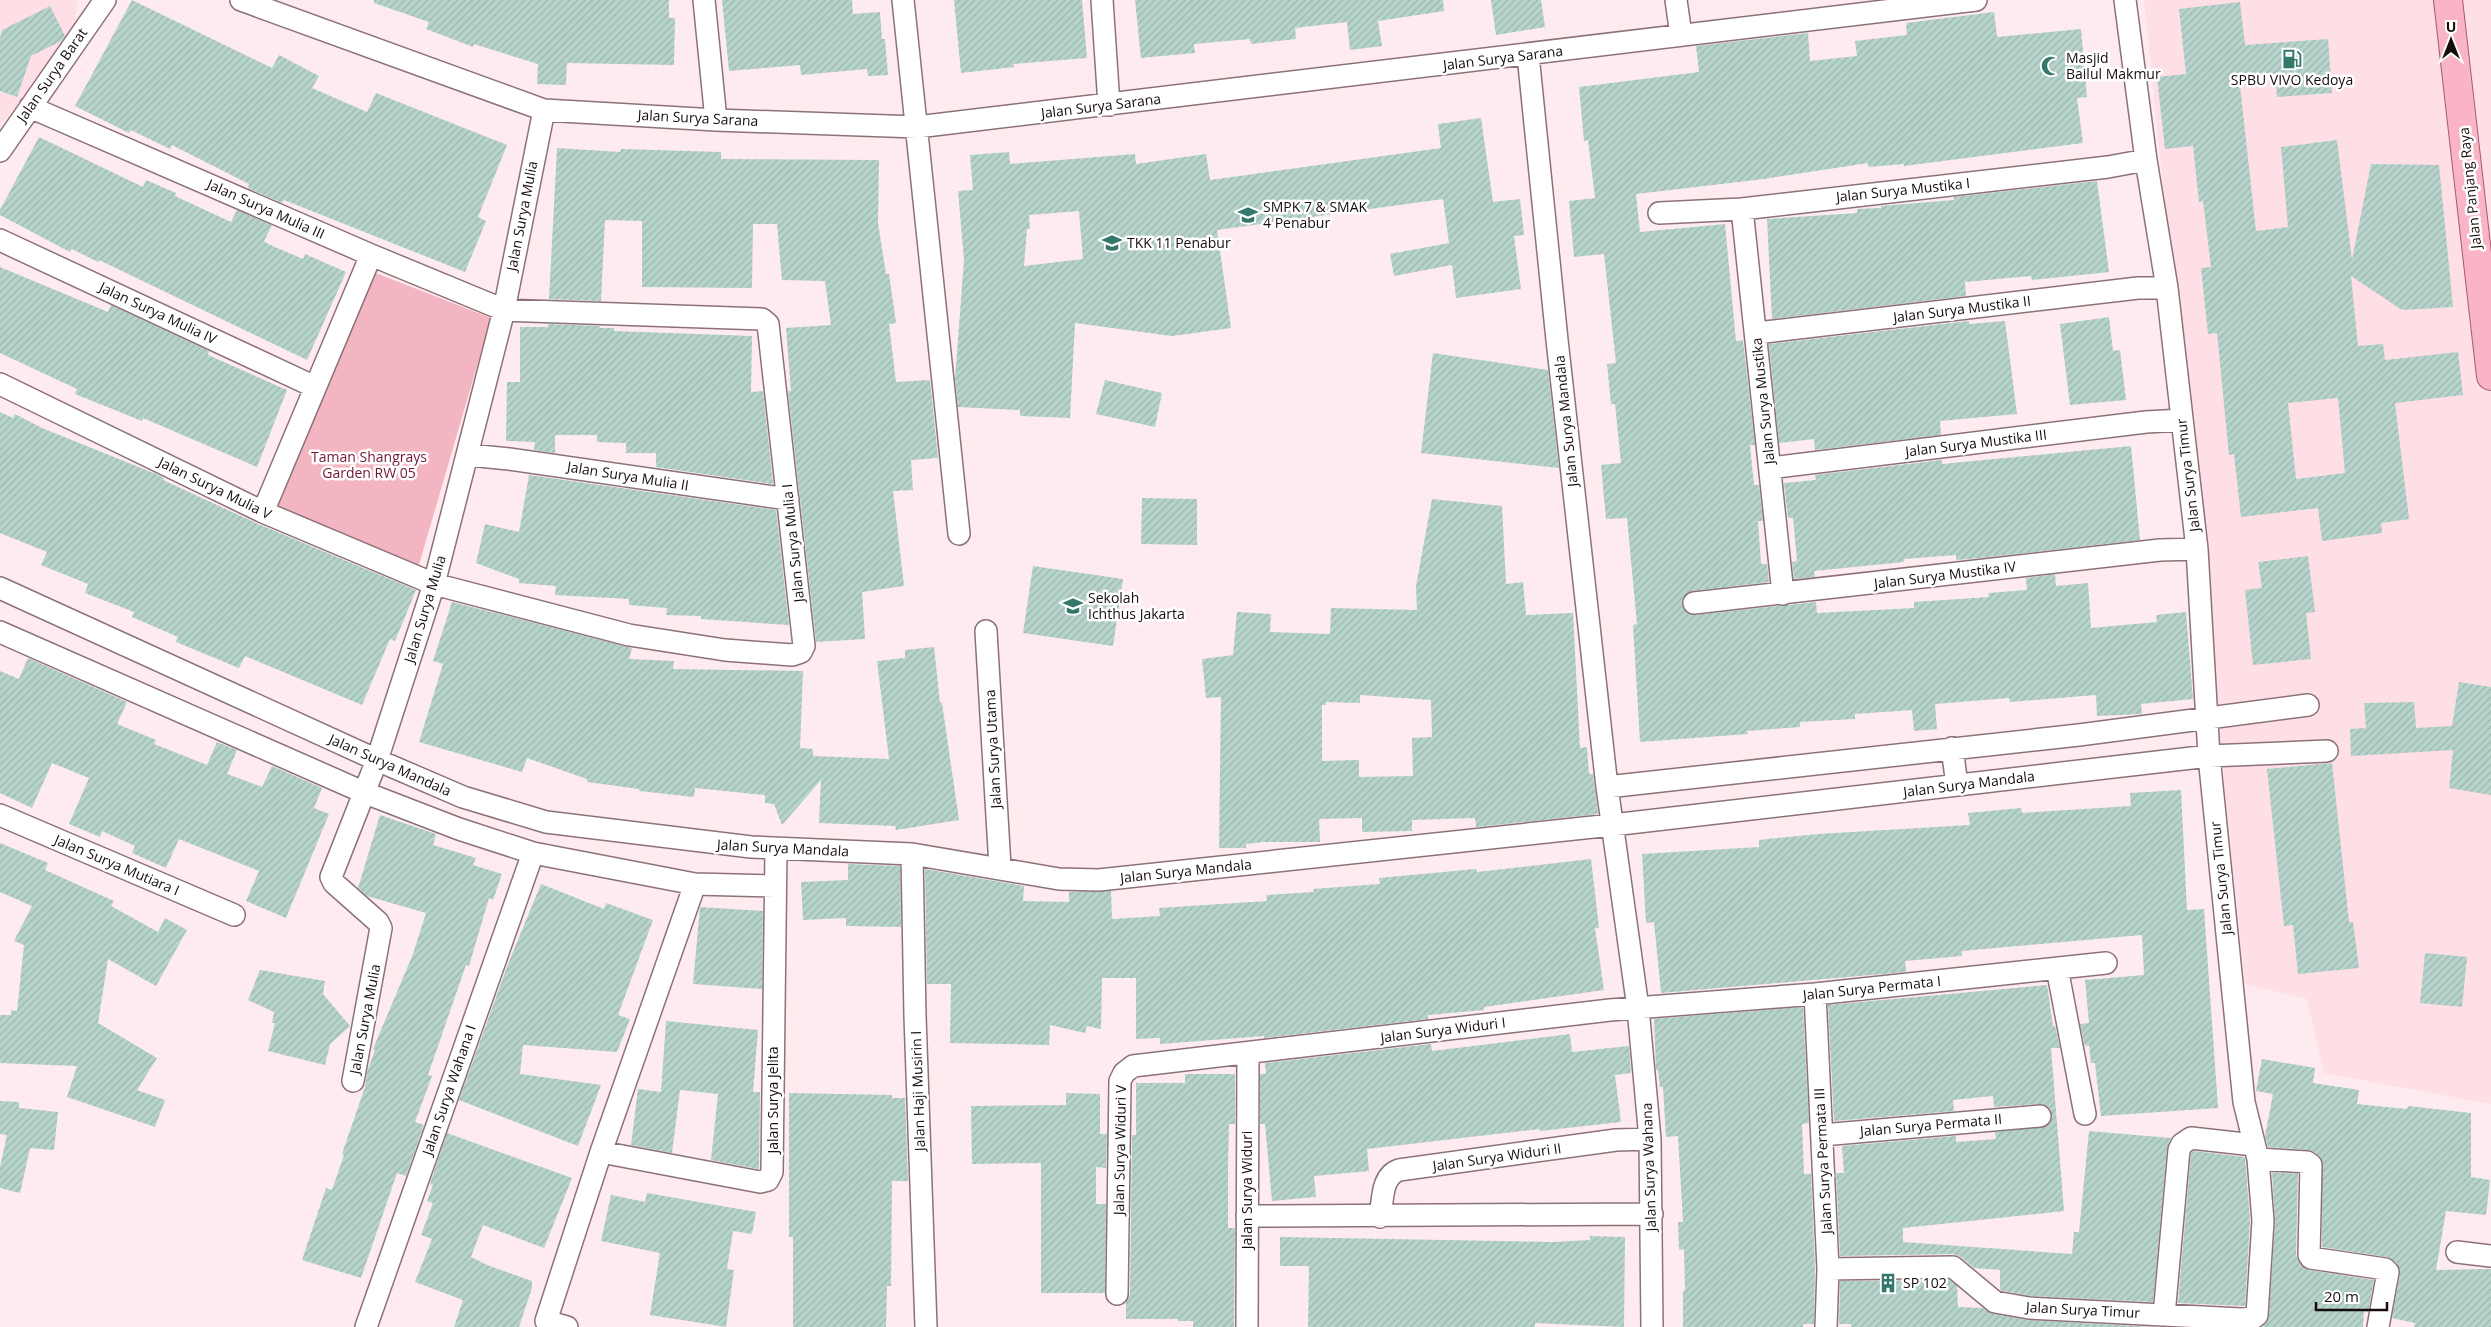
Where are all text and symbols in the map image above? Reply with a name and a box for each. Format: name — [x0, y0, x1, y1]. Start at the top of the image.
north arrow — [2426, 15, 2476, 65]
text: U — [2446, 17, 2456, 36]
street label: Jalan Surya Barat — [11, 24, 91, 127]
street label: Jalan Surya Sarana — [1440, 41, 1564, 75]
place label: Masjid Bailul Makmur — [2066, 48, 2161, 83]
fuel station icon: SPBU VIVO Kedoya — [2281, 48, 2303, 70]
mosque icon: Masjid Bailul Makmur — [2040, 55, 2062, 77]
place label: SPBU VIVO Kedoya — [2231, 70, 2353, 89]
street label: Jalan Surya Sarana — [1038, 89, 1162, 123]
street label: Jalan Surya Sarana — [635, 105, 759, 130]
street label: Jalan Panjang Raya — [2454, 126, 2486, 252]
street label: Jalan Surya Mulia — [501, 159, 541, 274]
street label: Jalan Surya Mulia III — [203, 173, 328, 243]
street label: Jalan Surya Mustika I — [1833, 173, 1971, 206]
place label: SMPK 7 & SMAK 4 Penabur — [1263, 197, 1367, 232]
school or university icon: SMPK 7 & SMAK 4 Penabur — [1237, 204, 1259, 226]
school or university icon: TKK 11 Penabur — [1101, 232, 1123, 254]
place label: TKK 11 Penabur — [1127, 233, 1231, 252]
street label: Jalan Surya Mulia IV — [95, 276, 221, 348]
street label: Jalan Surya Mustika II — [1890, 291, 2032, 327]
street label: Jalan Surya Mustika — [1746, 337, 1779, 467]
street label: Jalan Surya Mandala — [1549, 354, 1582, 490]
street label: Jalan Surya Timur — [2171, 417, 2204, 535]
street label: Jalan Surya Mustika III — [1902, 424, 2048, 461]
park label: Taman Shangrays Garden RW 05 — [311, 447, 427, 482]
street label: Jalan Surya Mulia V — [154, 451, 275, 523]
street label: Jalan Surya Mulia II — [564, 456, 690, 495]
street label: Jalan Surya Mulia I — [777, 483, 808, 605]
street label: Jalan Surya Mulia — [399, 553, 450, 667]
street label: Jalan Surya Mustika IV — [1871, 556, 2018, 593]
place label: Sekolah Ichthus Jakarta — [1088, 588, 1185, 623]
school or university icon: Sekolah Ichthus Jakarta — [1062, 595, 1084, 617]
street label: Jalan Surya Utama — [980, 689, 1005, 811]
street label: Jalan Surya Mandala — [324, 728, 454, 800]
street label: Jalan Surya Mandala — [1900, 766, 2036, 801]
street label: Jalan Surya Timur — [2205, 820, 2236, 938]
street label: Jalan Surya Mutiara I — [50, 829, 183, 899]
street label: Jalan Surya Mandala — [715, 834, 849, 860]
street label: Jalan Surya Mandala — [1117, 854, 1253, 887]
street label: Jalan Surya Mulia — [344, 962, 384, 1077]
street label: Jalan Surya Permata I — [1800, 971, 1942, 1004]
street label: Jalan Surya Widuri I — [1377, 1012, 1507, 1047]
street label: Jalan Surya Wahana I — [417, 1022, 480, 1159]
street label: Jalan Haji Musirin I — [906, 1030, 929, 1154]
street label: Jalan Surya Jelita — [763, 1047, 782, 1155]
street label: Jalan Surya Widuri V — [1109, 1084, 1130, 1217]
street label: Jalan Surya Permata III — [1809, 1087, 1836, 1237]
street label: Jalan Surya Wahana — [1637, 1102, 1660, 1234]
street label: Jalan Surya Permata II — [1857, 1109, 2003, 1140]
street label: Jalan Surya Widuri — [1237, 1131, 1256, 1251]
street label: Jalan Surya Widuri II — [1429, 1138, 1563, 1175]
building icon: SP 102 — [1877, 1272, 1899, 1294]
place label: SP 102 — [1903, 1273, 1947, 1292]
scale bar — [2316, 1280, 2387, 1312]
text: 20 m — [2324, 1286, 2359, 1306]
street label: Jalan Surya Timur — [2024, 1297, 2141, 1322]

